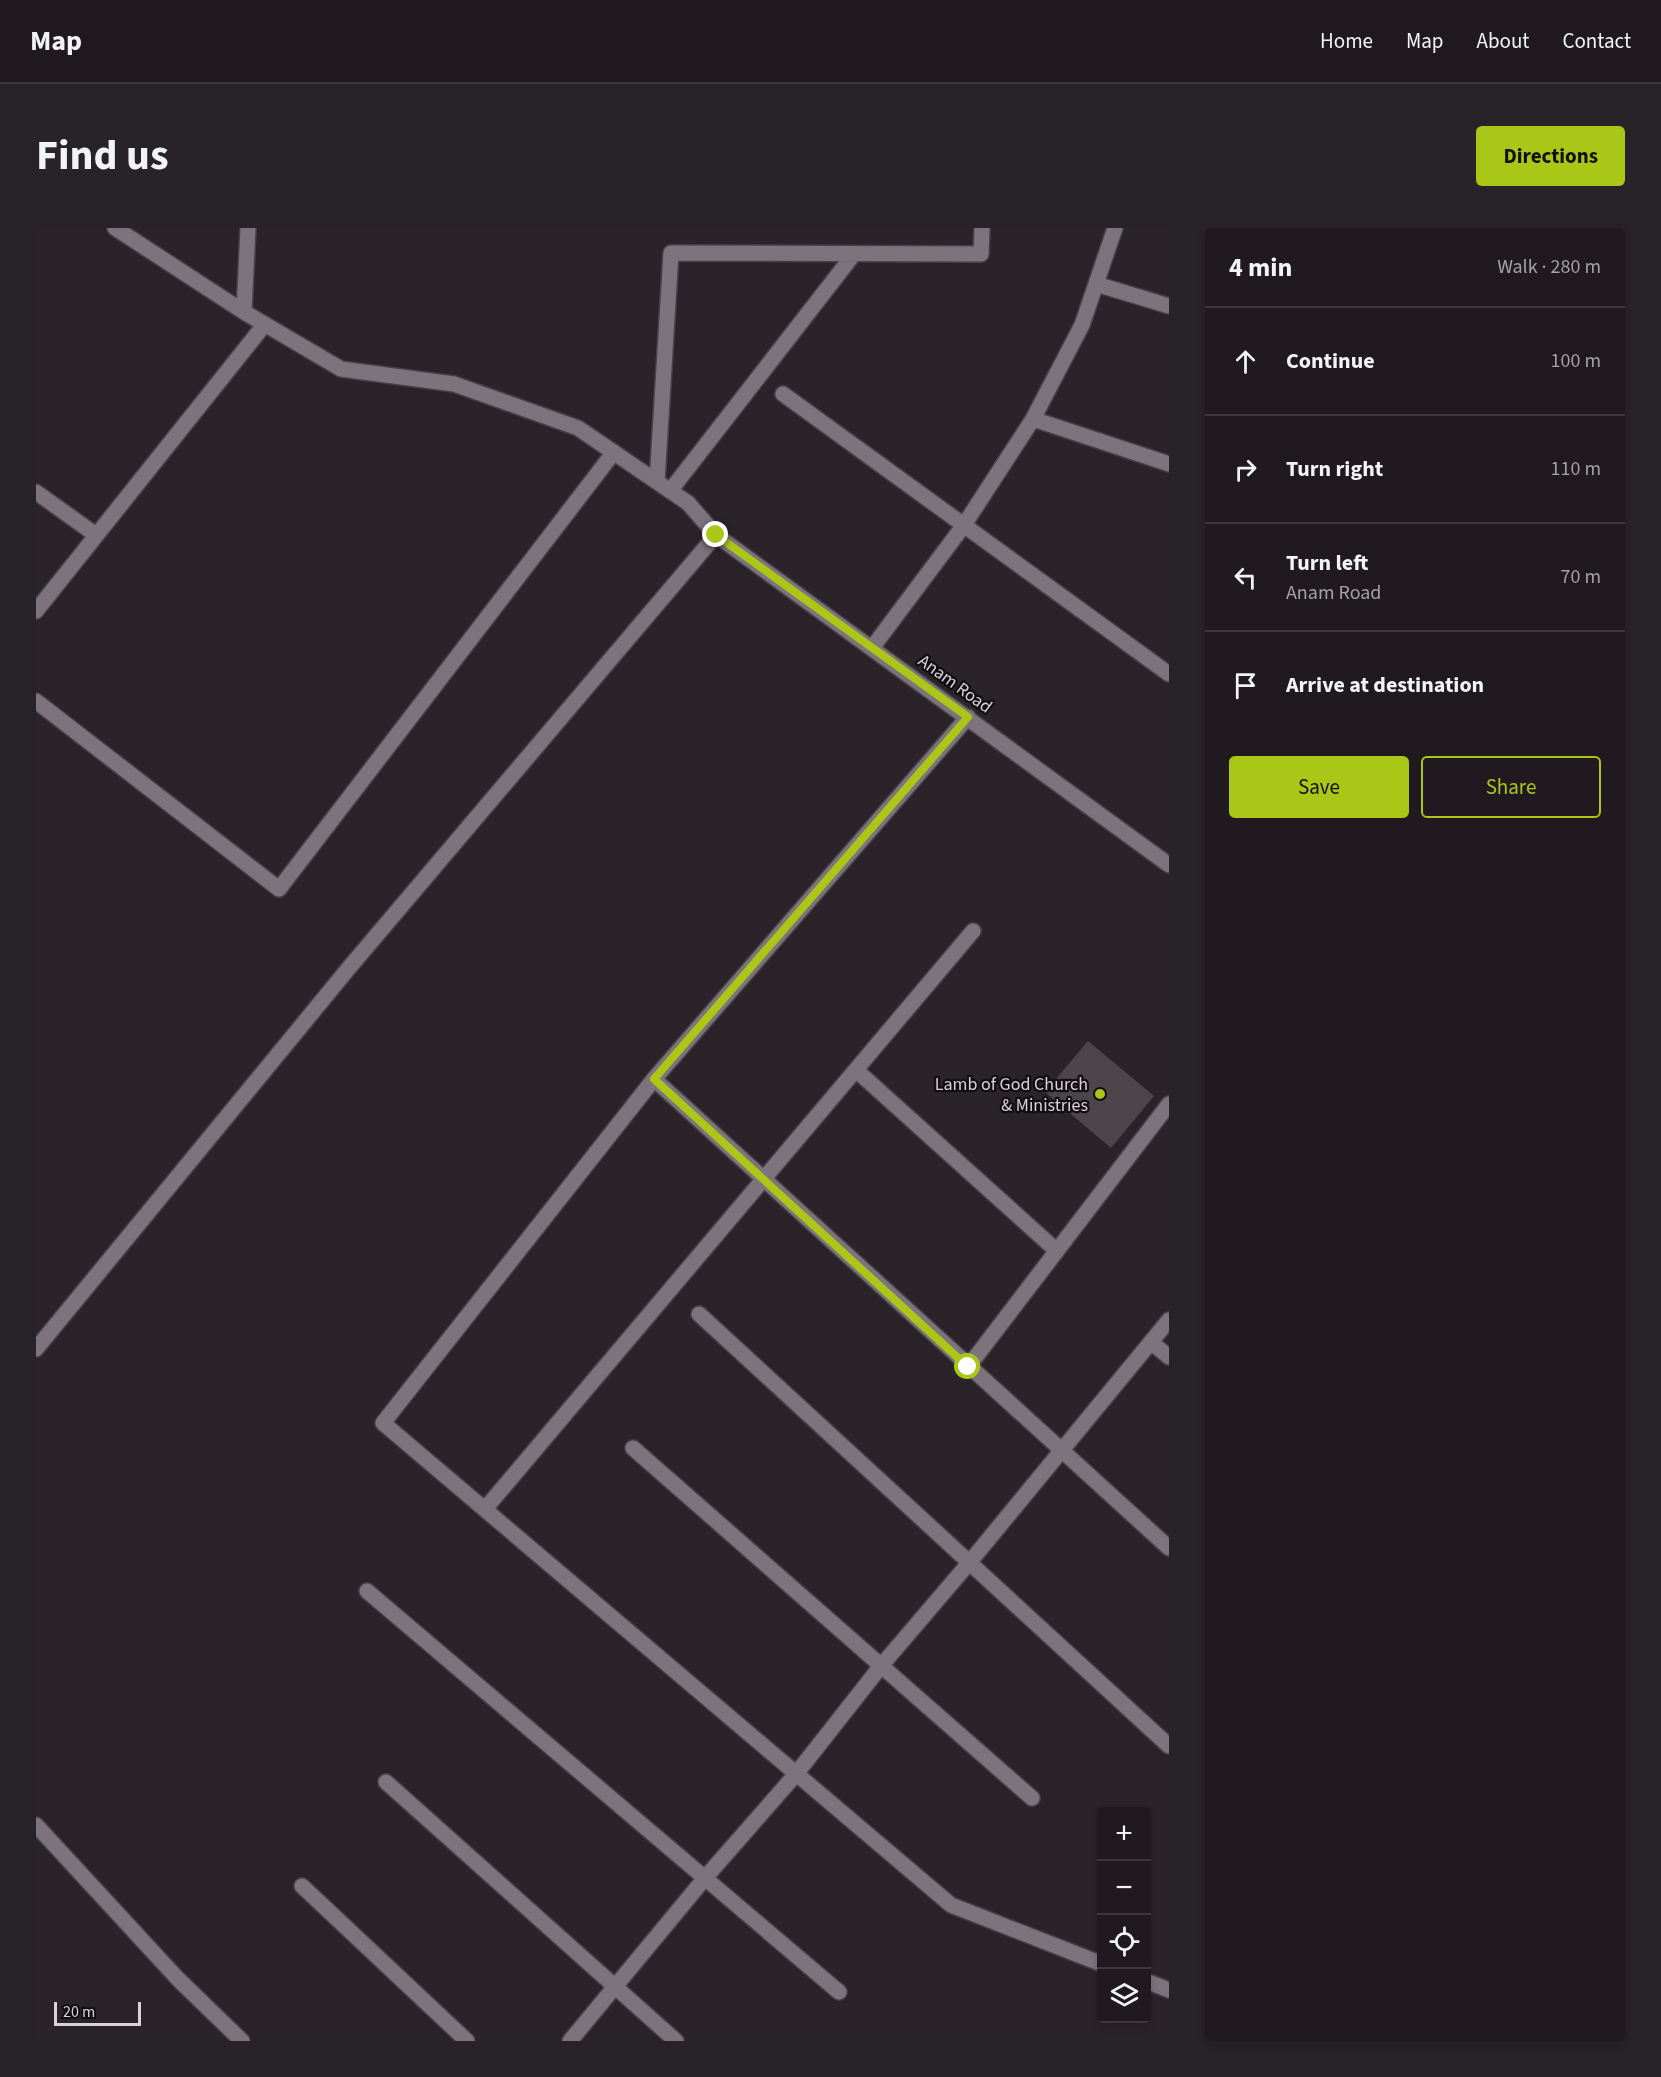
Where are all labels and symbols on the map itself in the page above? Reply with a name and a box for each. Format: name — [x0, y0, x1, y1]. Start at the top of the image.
route end — [702, 521, 728, 547]
street label: Anam Road — [913, 649, 997, 719]
place label: Lamb of God Church & Ministries — [935, 1072, 1088, 1118]
marker: Lamb of God Church & Ministries — [1093, 1087, 1107, 1101]
route start — [954, 1353, 980, 1379]
scale bar — [54, 1999, 141, 2026]

